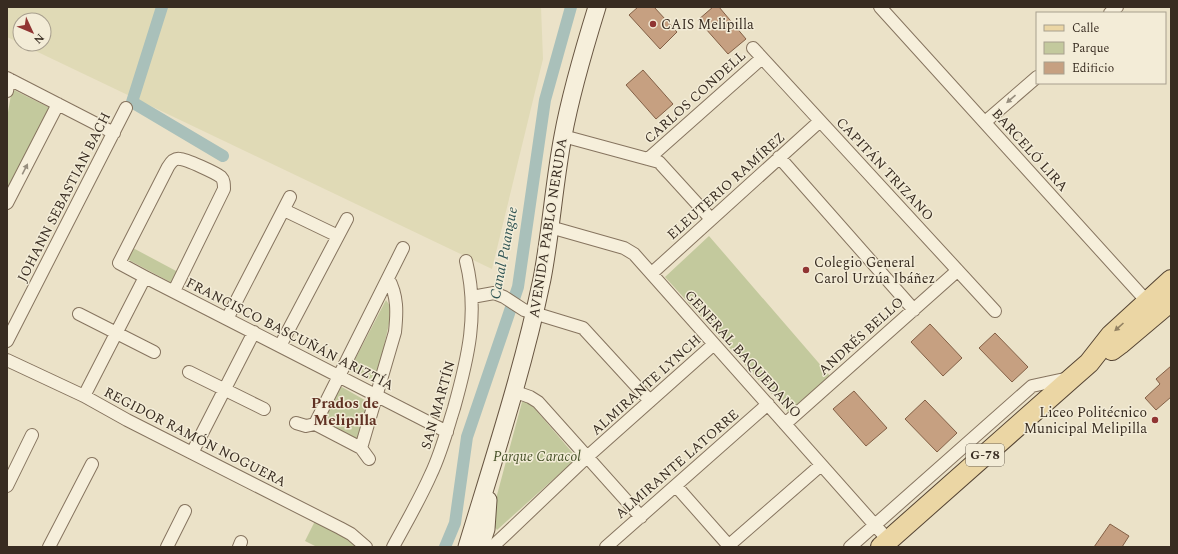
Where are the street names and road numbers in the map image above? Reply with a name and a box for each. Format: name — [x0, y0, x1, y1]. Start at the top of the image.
street label: CARLOS CONDELL — [639, 45, 751, 149]
street label: BARCELÓ LIRA — [987, 104, 1073, 197]
street label: JOHANN SEBASTIAN BACH — [12, 108, 116, 286]
street label: CAPITÁN TRIZANO — [831, 112, 939, 226]
street label: ELEUTERIO RAMÍREZ — [662, 127, 790, 245]
street label: AVENIDA PABLO NERUDA — [523, 136, 573, 320]
street label: FRANCISCO BASCUÑÁN ARIZTÍA — [182, 272, 398, 396]
street label: GENERAL BAQUEDANO — [680, 285, 806, 423]
street label: ANDRÉS BELLO — [814, 292, 908, 380]
street label: ALMIRANTE LYNCH — [586, 330, 706, 440]
street label: SAN MARTÍN — [415, 358, 461, 452]
street label: REGIDOR RAMÓN NOGUERA — [100, 382, 290, 492]
street label: ALMIRANTE LATORRE — [610, 404, 744, 524]
road number: G-78 — [966, 444, 1004, 466]

